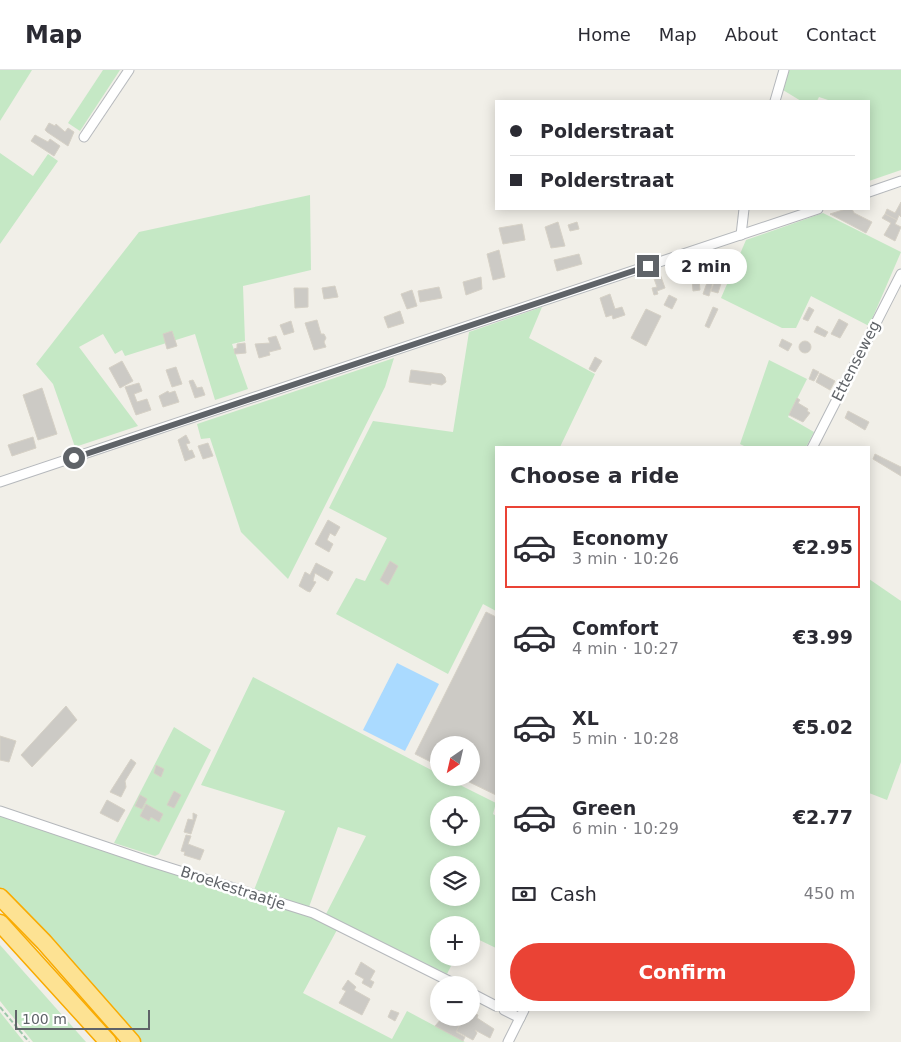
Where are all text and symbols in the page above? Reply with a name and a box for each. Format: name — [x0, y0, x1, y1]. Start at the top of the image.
text: Map — [25, 21, 82, 49]
text: Home — [578, 24, 631, 45]
text: Map — [659, 24, 697, 45]
text: About — [725, 24, 778, 45]
text: Contact — [806, 24, 876, 45]
text: Polderstraat — [540, 120, 674, 142]
text: Polderstraat — [540, 169, 674, 191]
callout: 2 min — [666, 248, 748, 284]
route end — [637, 255, 659, 277]
text: 2 min — [681, 257, 731, 276]
street label: Ettenseweg — [828, 318, 884, 404]
route start — [63, 447, 85, 469]
text: Choose a ride — [510, 463, 679, 488]
icon: car — [512, 525, 557, 570]
text: Economy — [572, 527, 668, 549]
text: €2.95 — [793, 536, 853, 558]
text: 3 min · 10:26 — [572, 549, 679, 568]
icon: car — [512, 615, 557, 660]
text: Comfort — [572, 617, 659, 639]
text: €3.99 — [793, 626, 853, 648]
text: 4 min · 10:27 — [572, 639, 679, 658]
icon: car — [512, 705, 557, 750]
text: XL — [572, 707, 599, 729]
text: €5.02 — [793, 716, 853, 738]
text: 5 min · 10:28 — [572, 729, 679, 748]
north arrow — [430, 736, 480, 786]
map controls — [430, 736, 480, 1026]
icon: car — [512, 795, 557, 840]
button: locate — [430, 796, 480, 846]
text: Green — [572, 797, 636, 819]
text: €2.77 — [793, 806, 853, 828]
text: 6 min · 10:29 — [572, 819, 679, 838]
button: layers — [430, 856, 480, 906]
street label: Broekestraatje — [178, 863, 288, 913]
icon: cash — [510, 880, 538, 908]
text: Cash — [550, 883, 597, 905]
text: 450 m — [804, 884, 855, 903]
button: + — [430, 916, 480, 966]
button: Confirm — [510, 943, 855, 1001]
button: − — [430, 976, 480, 1026]
scale bar — [15, 1007, 150, 1030]
text: 100 m — [22, 1011, 67, 1027]

